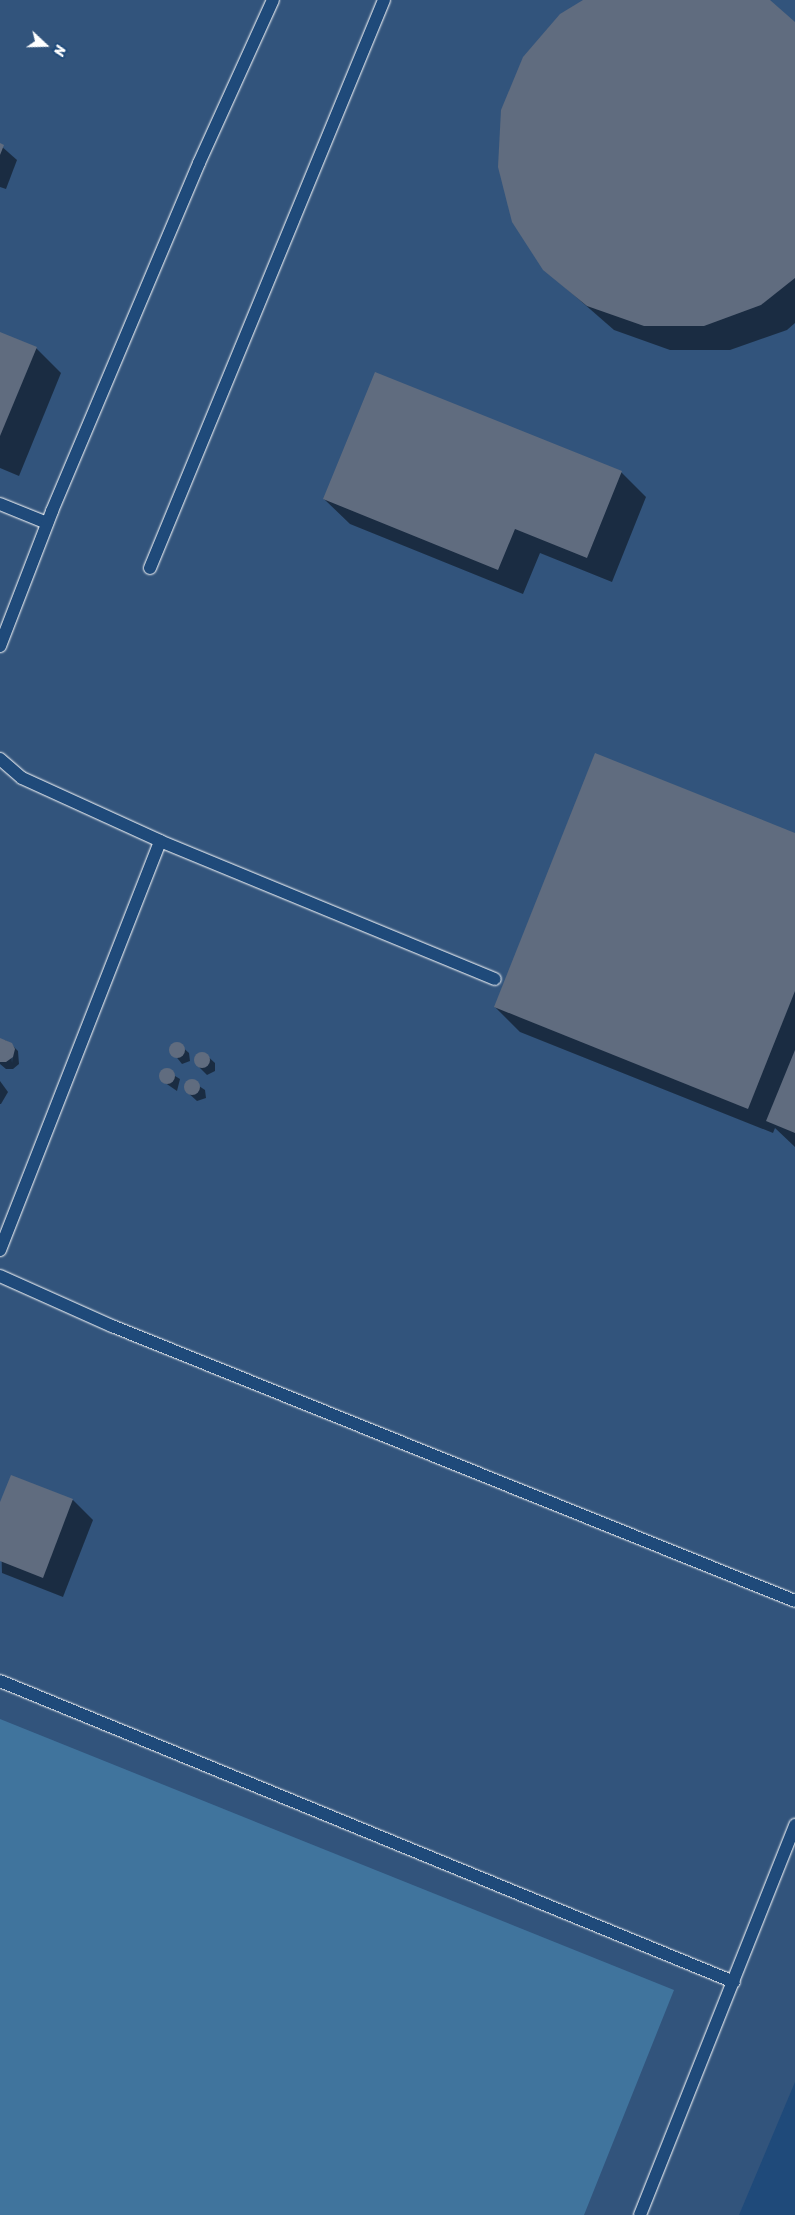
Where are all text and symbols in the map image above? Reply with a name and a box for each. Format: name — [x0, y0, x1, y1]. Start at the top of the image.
north arrow — [20, 20, 70, 70]
text: N — [46, 42, 73, 60]

